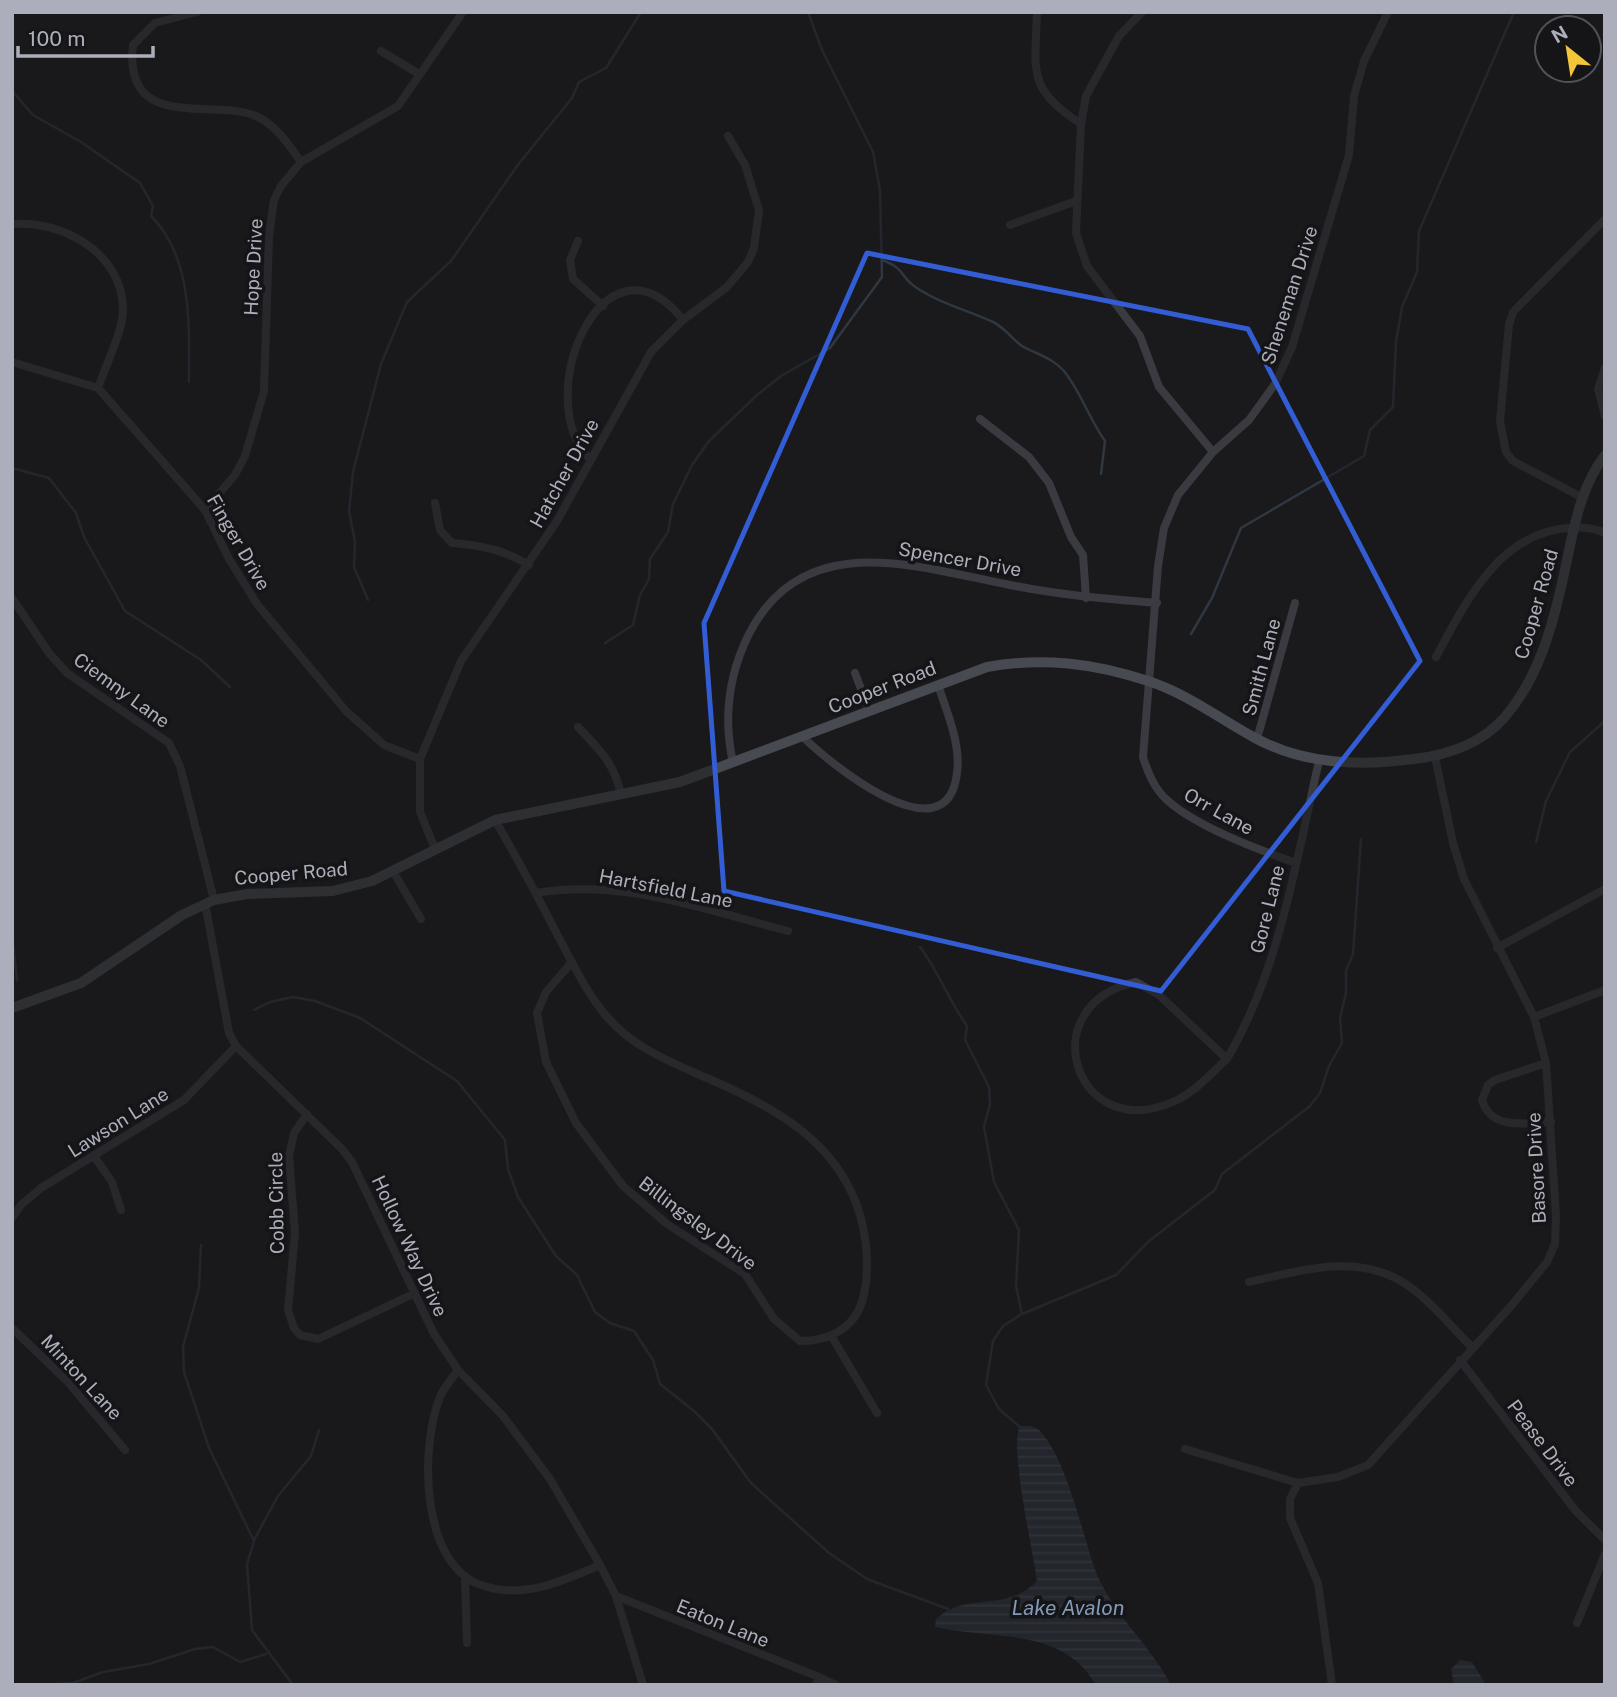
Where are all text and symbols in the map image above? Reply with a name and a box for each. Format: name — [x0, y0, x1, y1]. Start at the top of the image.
scale bar — [18, 14, 152, 58]
north arrow — [1533, 14, 1603, 84]
text: N — [1548, 21, 1571, 48]
text: 100 m — [28, 26, 85, 51]
street label: Hope Drive — [239, 218, 267, 316]
street label: Sheneman Drive — [1256, 223, 1322, 367]
street label: Hatcher Drive — [525, 415, 603, 531]
street label: Finger Drive — [203, 490, 275, 594]
street label: Spencer Drive — [897, 537, 1023, 581]
street label: Cooper Road — [1510, 546, 1562, 662]
street label: Smith Lane — [1237, 616, 1285, 718]
street label: Ciemny Lane — [70, 648, 174, 732]
street label: Cooper Road — [825, 656, 939, 718]
street label: Orr Lane — [1180, 783, 1258, 839]
street label: Cooper Road — [233, 857, 349, 889]
street label: Gore Lane — [1245, 863, 1289, 955]
street label: Hartsfield Lane — [597, 864, 735, 912]
street label: Lawson Lane — [64, 1082, 172, 1162]
street label: Basore Drive — [1522, 1112, 1550, 1224]
street label: Cobb Circle — [264, 1152, 288, 1254]
street label: Hollow Way Drive — [368, 1172, 452, 1320]
street label: Billingsley Drive — [635, 1172, 761, 1274]
street label: Minton Lane — [37, 1330, 127, 1424]
street label: Pease Drive — [1503, 1395, 1583, 1491]
street label: Eaton Lane — [673, 1594, 773, 1652]
water label: Lake Avalon — [1012, 1595, 1124, 1620]

